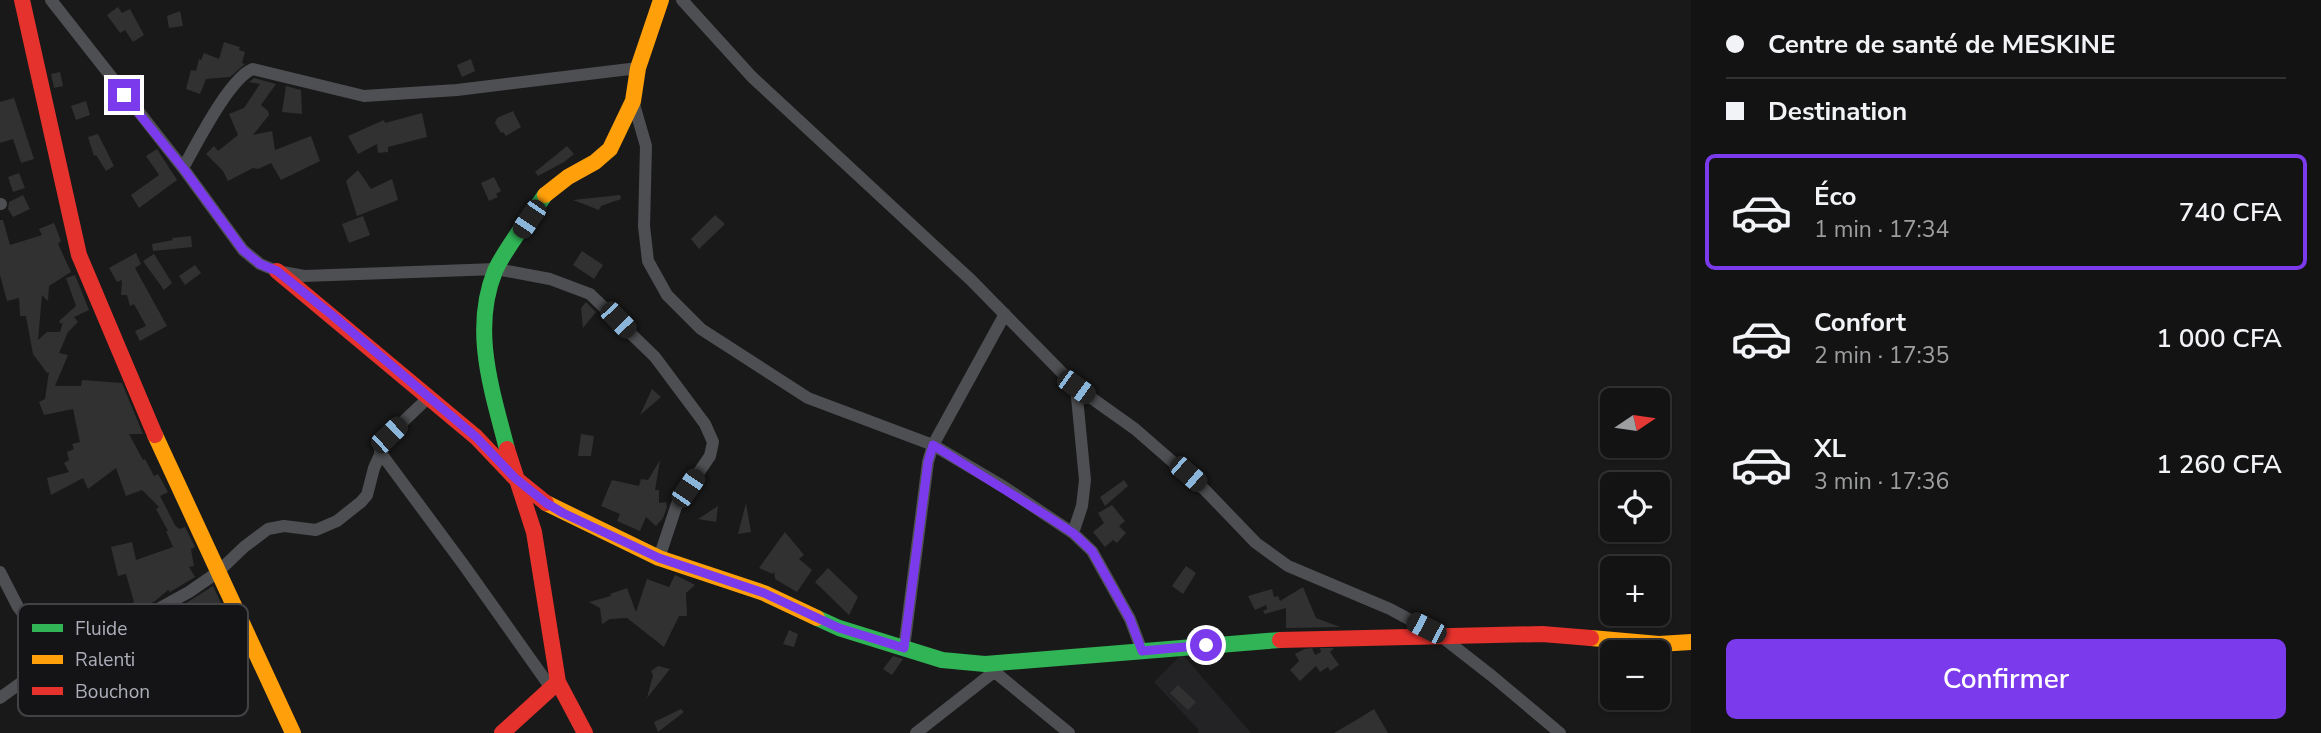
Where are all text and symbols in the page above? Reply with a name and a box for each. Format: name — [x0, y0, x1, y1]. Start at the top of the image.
text: Centre de santé de MESKINE — [1768, 27, 2115, 62]
route end — [108, 79, 140, 111]
text: Destination — [1768, 94, 1907, 129]
text: Éco — [1814, 179, 1856, 214]
icon: car — [1730, 181, 1793, 244]
text: 740 CFA — [2179, 195, 2282, 230]
car — [509, 196, 550, 242]
text: 1 min · 17:34 — [1814, 214, 1949, 245]
car — [596, 298, 641, 342]
text: Confort — [1814, 305, 1906, 340]
icon: car — [1730, 307, 1793, 370]
text: 1 000 CFA — [2156, 321, 2282, 356]
text: 2 min · 17:35 — [1814, 340, 1949, 371]
car — [1053, 366, 1100, 408]
north arrow — [1600, 388, 1670, 458]
map controls — [1600, 388, 1670, 710]
car — [367, 413, 412, 457]
text: XL — [1814, 431, 1846, 466]
icon: car — [1730, 433, 1793, 496]
text: 1 260 CFA — [2156, 447, 2282, 482]
car — [1166, 452, 1211, 496]
car — [668, 465, 709, 511]
text: 3 min · 17:36 — [1814, 466, 1949, 497]
button: locate — [1600, 472, 1670, 542]
button: + — [1600, 556, 1670, 626]
legend — [18, 604, 248, 716]
car — [1403, 609, 1450, 647]
text: Fluide — [75, 616, 127, 642]
route start — [1190, 629, 1222, 661]
button: Confirmer — [1726, 639, 2286, 719]
button: − — [1600, 640, 1670, 710]
text: Ralenti — [75, 647, 135, 673]
text: Bouchon — [75, 679, 150, 705]

